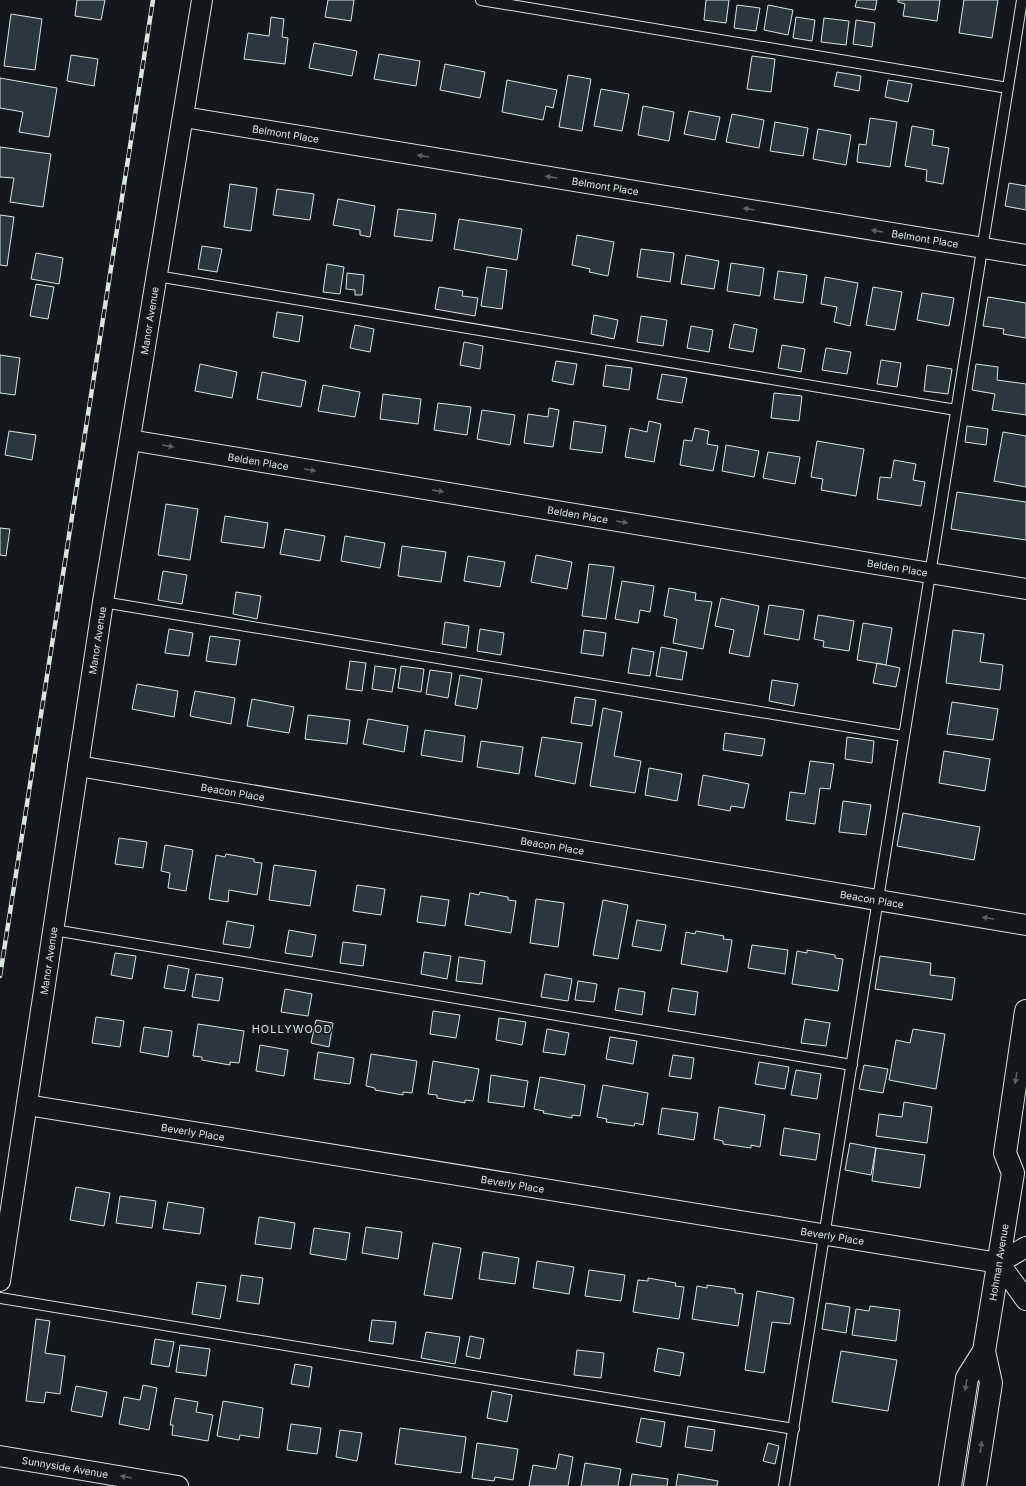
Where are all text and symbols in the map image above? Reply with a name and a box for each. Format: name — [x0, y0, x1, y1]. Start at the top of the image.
street label: Belmont Place — [251, 122, 320, 145]
one-way arrow — [417, 153, 429, 159]
one-way arrow — [545, 174, 557, 180]
street label: Belmont Place — [571, 175, 640, 197]
one-way arrow — [743, 206, 755, 212]
one-way arrow — [871, 227, 883, 233]
street label: Belmont Place — [891, 227, 960, 250]
street label: Manor Avenue — [138, 286, 161, 355]
one-way arrow — [162, 443, 174, 449]
street label: Belden Place — [227, 450, 290, 472]
one-way arrow — [304, 467, 316, 473]
one-way arrow — [432, 489, 444, 495]
street label: Belden Place — [547, 504, 609, 525]
one-way arrow — [616, 519, 628, 525]
street label: Belden Place — [866, 557, 929, 579]
street label: Manor Avenue — [86, 605, 108, 675]
street label: Beacon Place — [200, 781, 266, 803]
street label: Beacon Place — [520, 834, 585, 857]
street label: Beacon Place — [839, 888, 905, 910]
one-way arrow — [981, 915, 994, 921]
street label: Manor Avenue — [38, 926, 60, 995]
district label: HOLLYWOOD — [252, 1022, 332, 1036]
one-way arrow — [1013, 1072, 1019, 1084]
street label: Beverly Place — [160, 1121, 226, 1143]
street label: Beverly Place — [480, 1173, 545, 1195]
street label: Hohman Avenue — [986, 1223, 1011, 1301]
street label: Beverly Place — [800, 1225, 865, 1247]
one-way arrow — [963, 1379, 969, 1391]
one-way arrow — [978, 1441, 984, 1454]
street label: Sunnyside Avenue — [21, 1454, 109, 1480]
one-way arrow — [120, 1474, 132, 1480]

